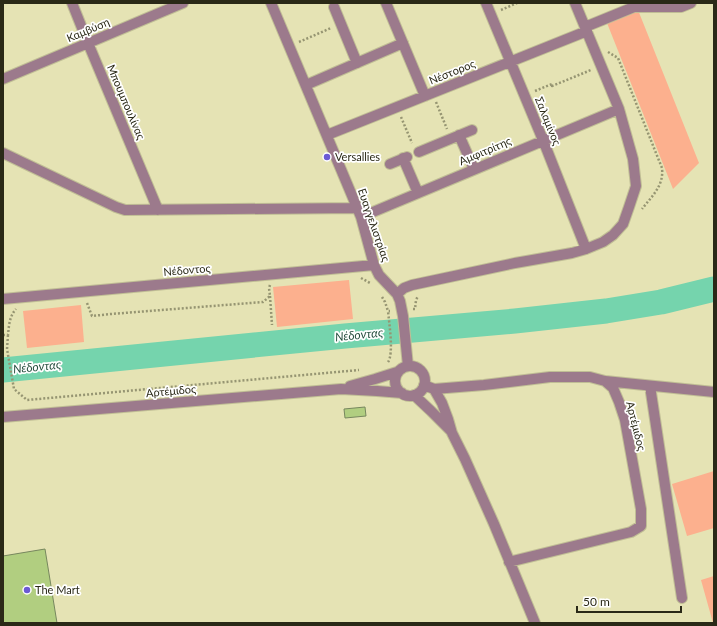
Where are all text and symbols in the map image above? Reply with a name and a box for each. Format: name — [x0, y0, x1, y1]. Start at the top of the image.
street label: Καμβύση — [64, 15, 111, 44]
street label: Νέστορος — [427, 56, 477, 87]
street label: Μπουμπουλίνας — [105, 62, 148, 141]
street label: Σαλαμίνος — [533, 95, 564, 147]
street label: Αμφιτρίτης — [457, 134, 513, 167]
place label: Versallies — [335, 150, 380, 163]
marker: Versallies — [322, 152, 332, 162]
street label: Ευαγγελιστρίας — [356, 187, 393, 263]
street label: Νέδοντος — [163, 261, 211, 278]
water label: Νέδoντας — [334, 324, 384, 344]
water label: Νέδoντας — [12, 356, 62, 376]
street label: Αρτέμιδος — [145, 382, 197, 399]
street label: Αρτέμιδος — [624, 400, 649, 452]
place label: The Mart — [35, 583, 80, 596]
marker: The Mart — [22, 585, 32, 595]
scale bar — [577, 588, 681, 614]
text: 50 m — [583, 594, 610, 609]

